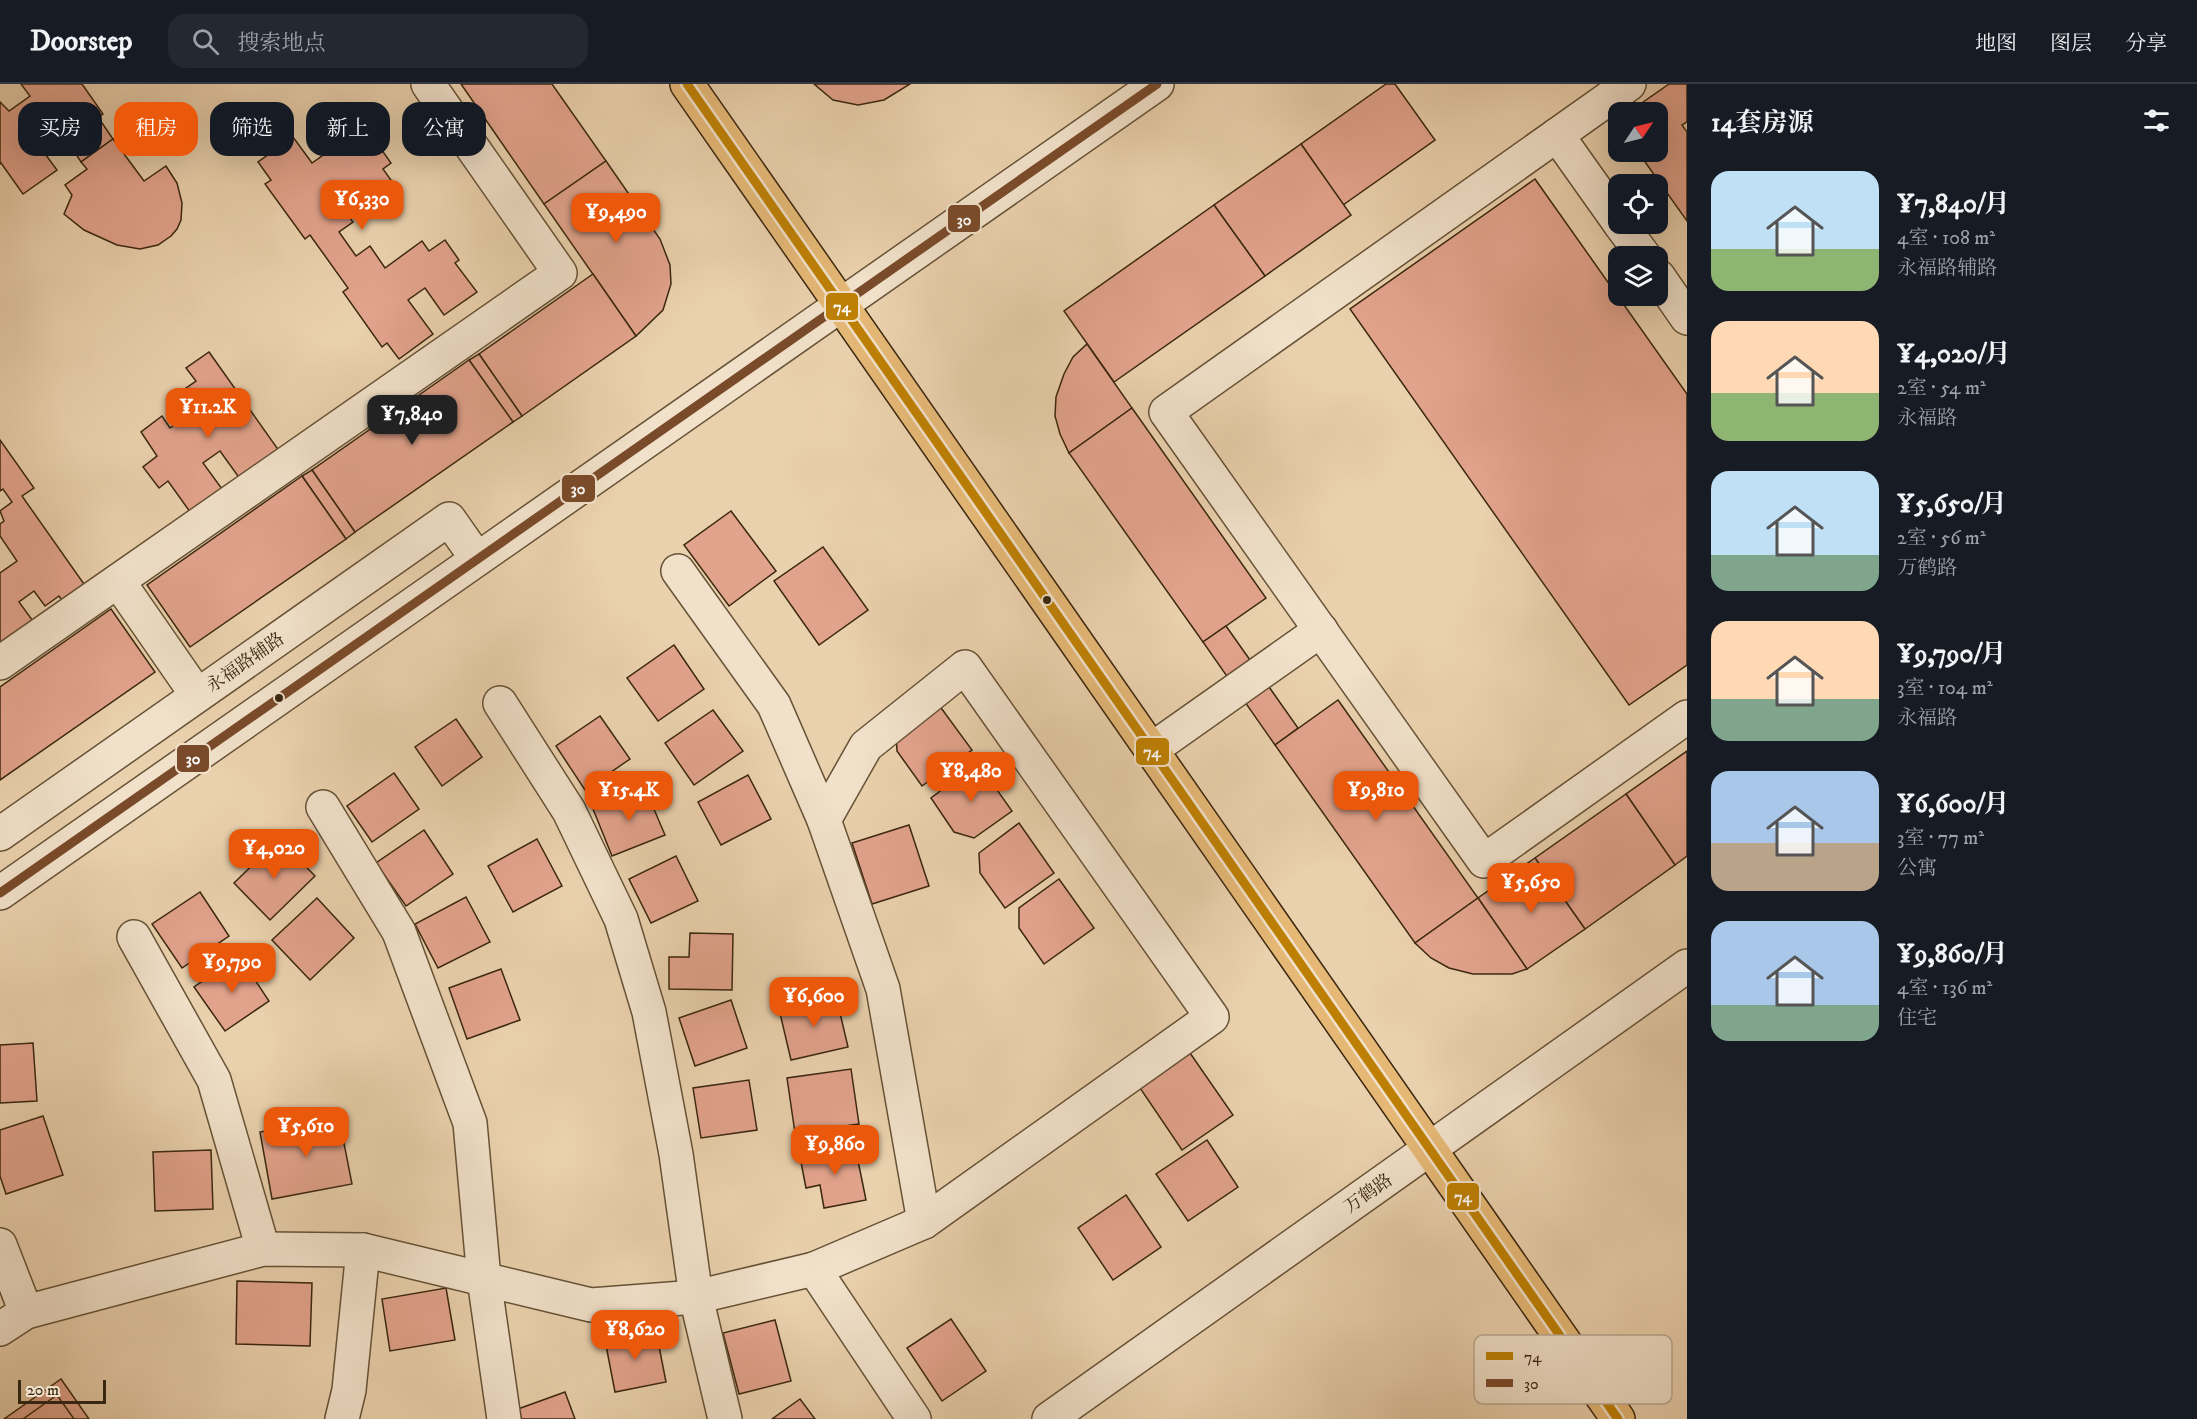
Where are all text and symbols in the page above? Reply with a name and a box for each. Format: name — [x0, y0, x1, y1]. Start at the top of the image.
search box — [168, 14, 588, 68]
text: Doorstep — [30, 24, 132, 59]
icon: search — [189, 25, 222, 58]
text: 搜索地点 — [237, 30, 325, 57]
text: 地图 — [1975, 31, 2017, 57]
text: 图层 — [2050, 31, 2092, 57]
text: 分享 — [2125, 31, 2167, 57]
chip: 买房 — [18, 102, 102, 156]
chip: 租房 — [114, 102, 198, 156]
chip: 筛选 — [210, 102, 294, 156]
chip: 新上 — [306, 102, 390, 156]
chip: 公寓 — [402, 102, 486, 156]
north arrow — [1608, 102, 1668, 162]
map controls — [1608, 102, 1668, 306]
icon: filters — [2140, 104, 2173, 137]
text: 14套房源 — [1711, 107, 1814, 140]
button: locate — [1608, 174, 1668, 234]
pin: ¥6,330 — [313, 180, 411, 231]
text: ¥6,330 — [335, 187, 389, 212]
text: ¥7,840/月 — [1897, 188, 2010, 221]
pin: ¥9,490 — [567, 193, 665, 244]
icon: home — [1759, 195, 1831, 267]
text: ¥9,490 — [585, 200, 647, 225]
line badge: 30 — [947, 204, 981, 233]
text: 30 — [957, 210, 972, 230]
text: 4室 · 108 m² — [1897, 226, 1995, 251]
button: layers — [1608, 246, 1668, 306]
text: 永福路辅路 — [1897, 256, 1997, 281]
line badge: 74 — [825, 292, 859, 321]
text: 74 — [833, 297, 851, 317]
text: ¥4,020/月 — [1897, 338, 2011, 371]
icon: home — [1759, 345, 1831, 417]
text: 2室 · 54 m² — [1897, 376, 1986, 401]
pin: ¥11.2K — [159, 388, 257, 439]
text: ¥11.2K — [180, 395, 236, 420]
pin: ¥7,840 — [363, 395, 461, 446]
text: ¥7,840 — [381, 402, 443, 427]
text: 永福路 — [1897, 406, 1957, 431]
line badge: 30 — [561, 474, 596, 503]
text: 30 — [571, 479, 586, 499]
text: ¥5,650/月 — [1897, 488, 2007, 521]
icon: home — [1759, 495, 1831, 567]
text: 2室 · 56 m² — [1897, 526, 1986, 551]
text: 万鹤路 — [1897, 556, 1957, 581]
unlabelled marker — [1041, 594, 1053, 606]
street label: 永福路辅路 — [202, 628, 289, 698]
text: ¥9,790/月 — [1897, 638, 2007, 671]
icon: home — [1759, 645, 1831, 717]
text: 3室 · 104 m² — [1897, 676, 1993, 701]
unlabelled marker — [273, 692, 285, 704]
text: 永福路 — [1897, 706, 1957, 731]
line badge: 74 — [1135, 737, 1170, 766]
text: 74 — [1143, 742, 1161, 762]
line badge: 30 — [176, 744, 210, 773]
text: 30 — [186, 749, 201, 769]
pin: ¥8,480 — [922, 752, 1020, 803]
text: ¥8,480 — [940, 759, 1002, 784]
pin: ¥15.4K — [580, 771, 678, 822]
pin: ¥9,810 — [1327, 771, 1425, 822]
text: ¥15.4K — [599, 778, 659, 803]
text: ¥9,810 — [1348, 778, 1404, 803]
text: ¥6,600/月 — [1897, 788, 2010, 821]
icon: home — [1759, 795, 1831, 867]
text: 3室 · 77 m² — [1897, 826, 1984, 851]
pin: ¥4,020 — [225, 829, 323, 880]
text: ¥4,020 — [243, 836, 305, 861]
text: 公寓 — [1897, 856, 1937, 881]
pin: ¥5,650 — [1482, 863, 1580, 914]
text: ¥5,650 — [1501, 870, 1561, 895]
text: ¥9,860/月 — [1897, 938, 2008, 971]
pin: ¥9,790 — [183, 943, 281, 994]
icon: home — [1759, 945, 1831, 1017]
text: ¥9,790 — [203, 950, 261, 975]
text: 4室 · 136 m² — [1897, 976, 1992, 1001]
pin: ¥6,600 — [765, 977, 863, 1028]
text: ¥6,600 — [783, 984, 845, 1009]
text: 住宅 — [1897, 1006, 1937, 1031]
pin: ¥5,610 — [257, 1107, 355, 1158]
text: ¥5,610 — [278, 1114, 334, 1139]
pin: ¥9,860 — [786, 1125, 884, 1176]
text: ¥9,860 — [805, 1132, 865, 1157]
street label: 万鹤路 — [1340, 1169, 1397, 1218]
line badge: 74 — [1446, 1182, 1480, 1211]
text: 74 — [1454, 1187, 1472, 1207]
pin: ¥8,620 — [586, 1310, 684, 1361]
text: ¥8,620 — [605, 1317, 665, 1342]
legend — [1474, 1335, 1672, 1404]
text: 74 — [1524, 1347, 1542, 1367]
text: 30 — [1524, 1374, 1539, 1394]
scale bar — [18, 1377, 106, 1404]
text: 20 m — [27, 1380, 59, 1400]

